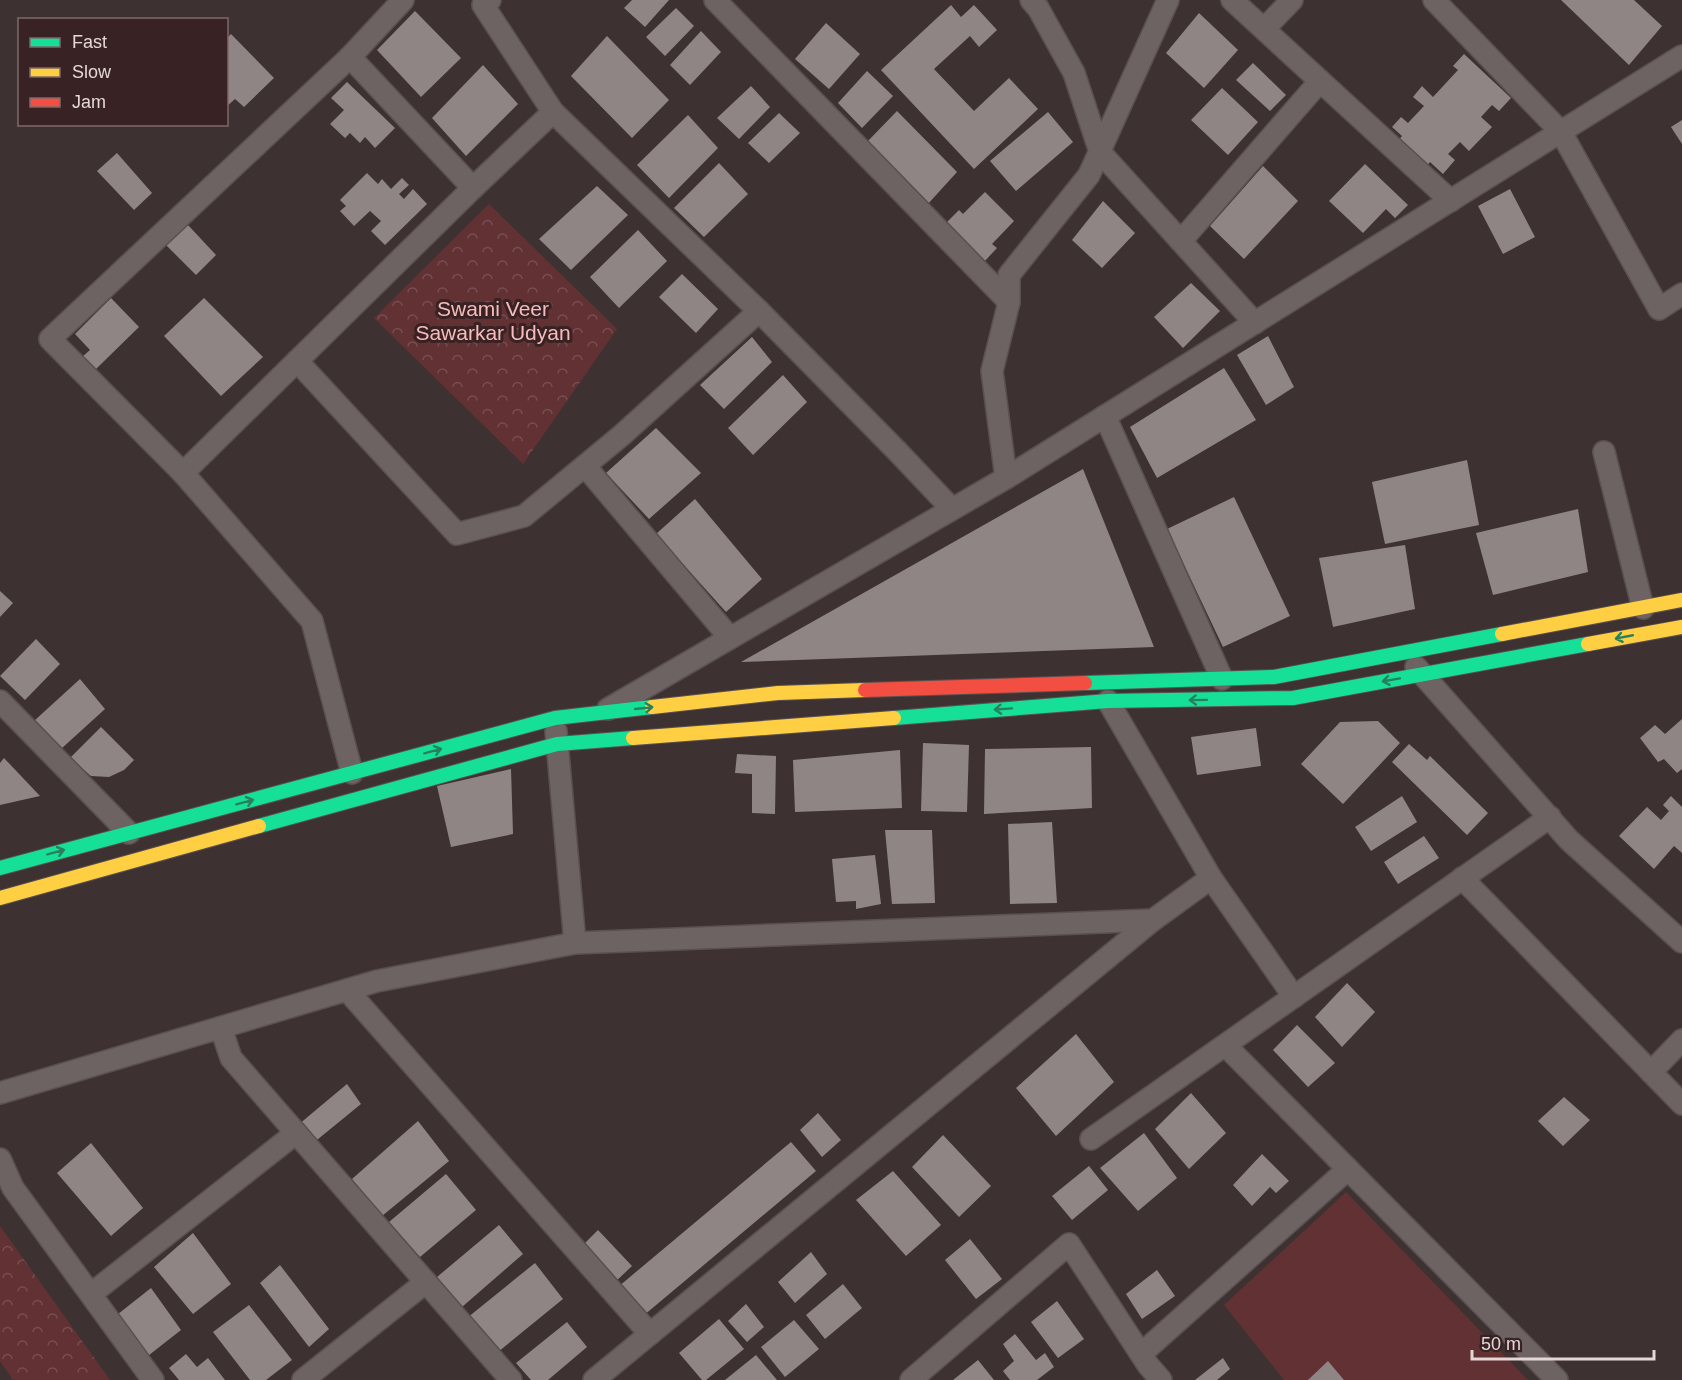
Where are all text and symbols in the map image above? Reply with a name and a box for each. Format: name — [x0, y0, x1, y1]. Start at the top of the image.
legend — [18, 18, 228, 126]
text: Fast — [72, 32, 107, 52]
text: Slow — [72, 62, 112, 82]
text: Jam — [72, 92, 106, 112]
park label: Swami Veer Sawarkar Udyan — [415, 297, 571, 344]
one-way arrow — [1615, 632, 1635, 643]
one-way arrow — [1382, 675, 1402, 686]
one-way arrow — [1189, 694, 1209, 706]
one-way arrow — [634, 702, 654, 713]
one-way arrow — [994, 704, 1014, 715]
one-way arrow — [423, 745, 442, 756]
one-way arrow — [235, 795, 254, 807]
one-way arrow — [47, 846, 66, 858]
scale bar — [1472, 1323, 1654, 1361]
text: 50 m — [1481, 1334, 1521, 1354]

